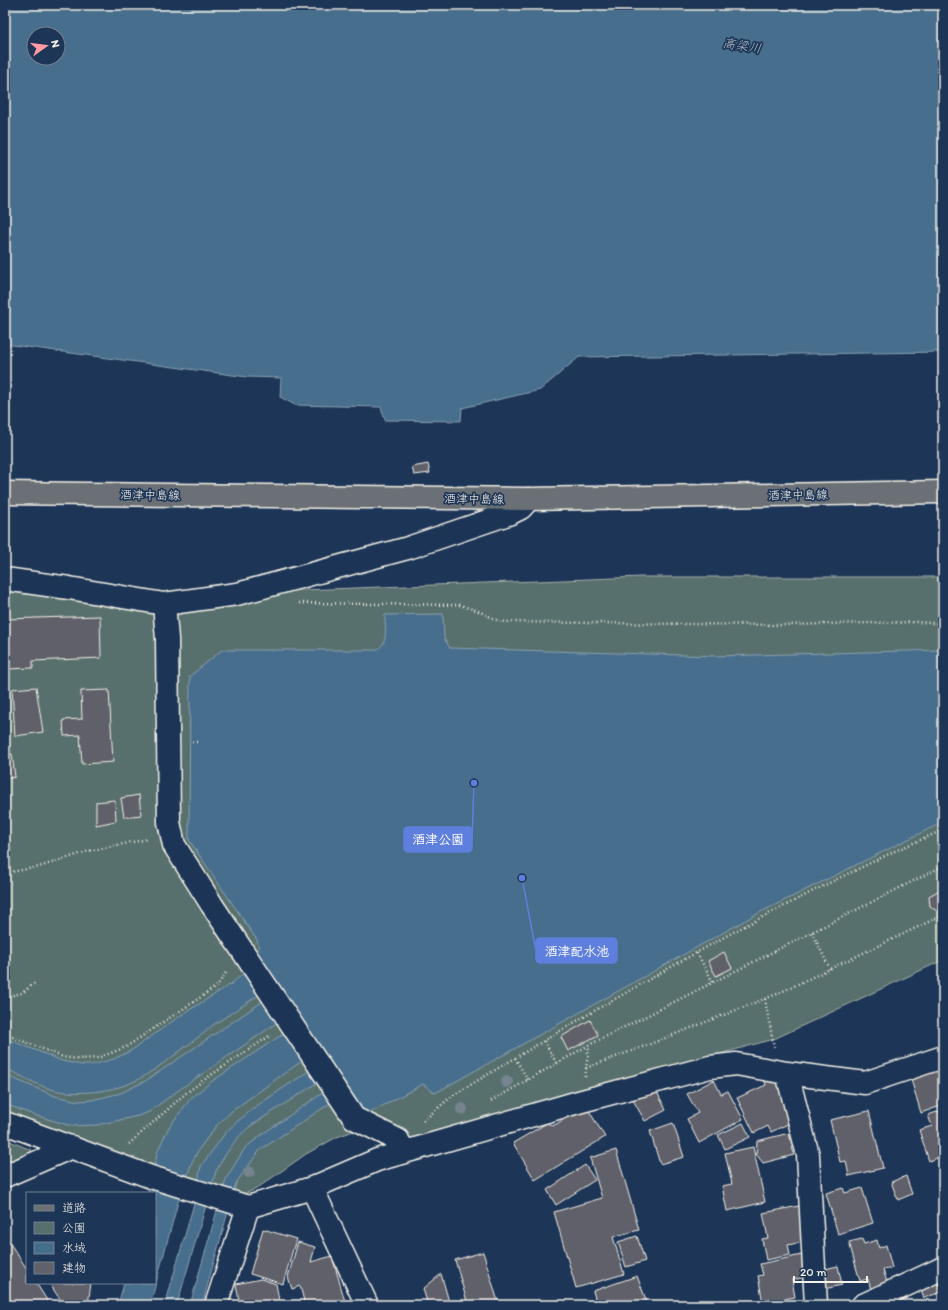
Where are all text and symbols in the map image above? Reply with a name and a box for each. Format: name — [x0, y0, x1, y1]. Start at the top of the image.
north arrow — [26, 26, 66, 66]
water label: 高梁川 — [721, 35, 762, 56]
text: N — [48, 39, 62, 49]
street label: 酒津中島線 — [120, 487, 180, 503]
street label: 酒津中島線 — [768, 487, 828, 503]
street label: 酒津中島線 — [444, 491, 504, 507]
callout: 酒津公園 — [404, 827, 472, 852]
text: 酒津公園 — [412, 832, 464, 847]
callout: 酒津配水池 — [536, 938, 617, 963]
text: 酒津配水池 — [544, 944, 610, 959]
legend — [26, 1192, 156, 1284]
text: 道路 — [62, 1201, 86, 1215]
text: 公園 — [62, 1221, 86, 1235]
text: 水域 — [62, 1241, 86, 1255]
scale bar — [794, 1258, 867, 1284]
text: 建物 — [62, 1261, 86, 1275]
text: 20 m — [800, 1265, 827, 1279]

